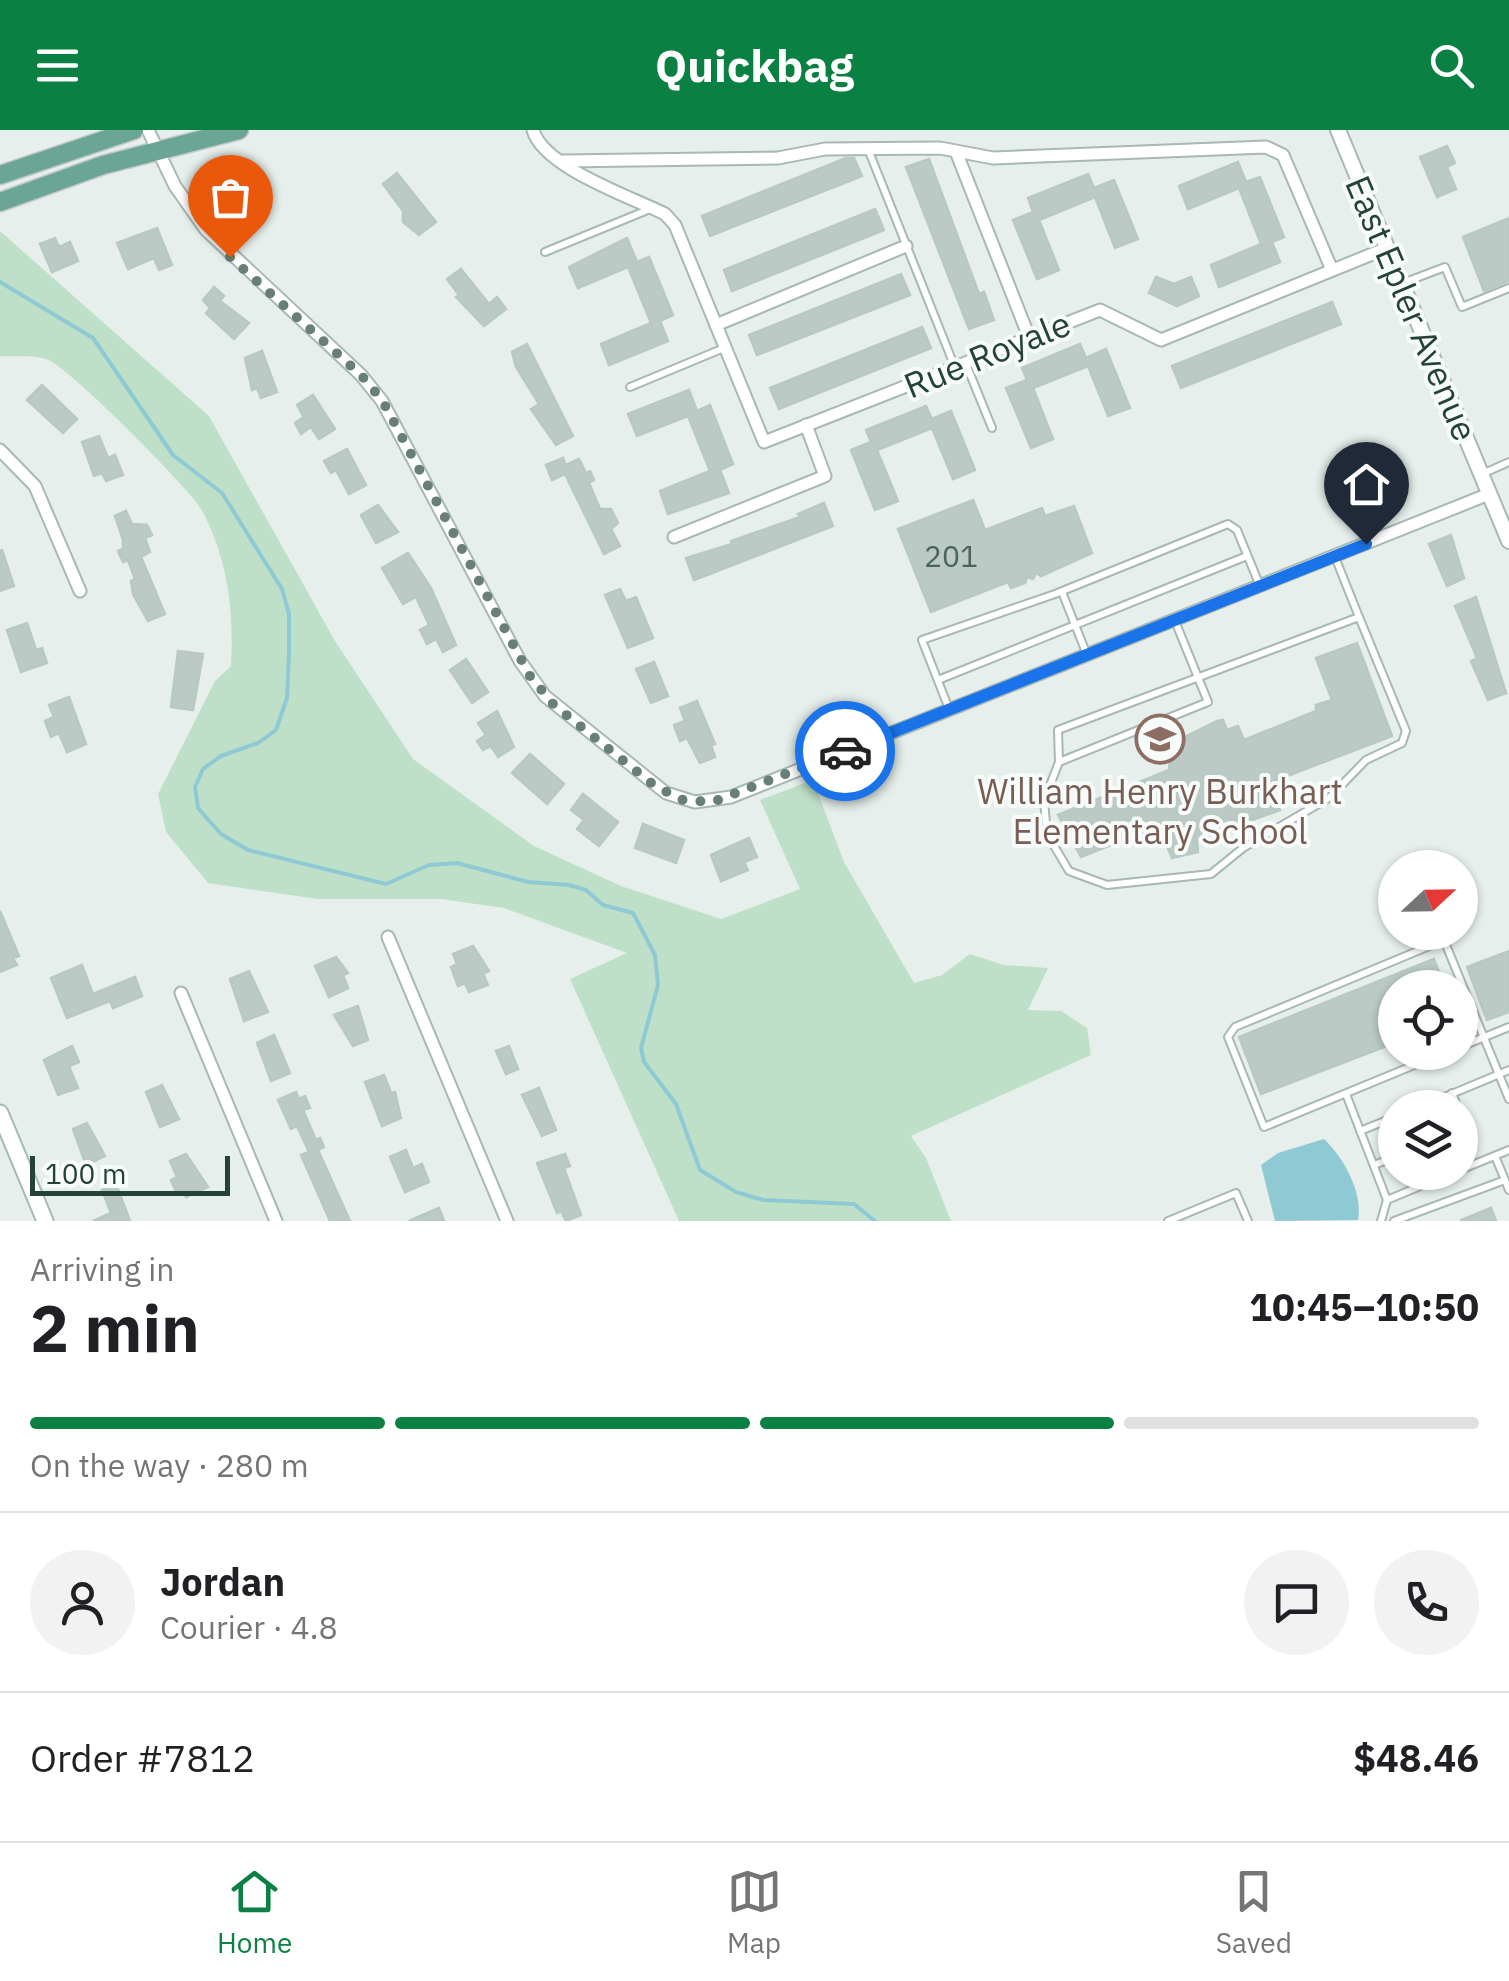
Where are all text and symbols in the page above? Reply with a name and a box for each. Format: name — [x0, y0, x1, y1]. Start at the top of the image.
text: Quickbag — [655, 36, 854, 94]
icon: menu — [30, 38, 85, 93]
icon: search — [1424, 38, 1479, 93]
pin — [188, 155, 273, 258]
street label: East Epler Avenue — [1335, 168, 1489, 448]
icon: bag — [203, 170, 258, 225]
street label: Rue Royale — [897, 300, 1077, 408]
pin — [1324, 442, 1409, 545]
icon: home — [1339, 457, 1394, 512]
house number: 201 — [924, 536, 978, 575]
courier — [795, 701, 895, 801]
school or university icon: William Henry Burkhart Elementary School — [1134, 713, 1186, 765]
icon: car — [818, 724, 873, 779]
place label: William Henry Burkhart Elementary School — [977, 768, 1343, 854]
north arrow — [1378, 850, 1478, 950]
map controls — [1378, 850, 1478, 1190]
button: locate — [1378, 970, 1478, 1070]
button: layers — [1378, 1090, 1478, 1190]
scale bar — [30, 1151, 230, 1196]
text: 100 m — [45, 1155, 126, 1192]
text: Arriving in — [30, 1248, 175, 1290]
text: 10:45–10:50 — [1249, 1282, 1479, 1331]
text: 2 min — [30, 1285, 200, 1370]
text: On the way · 280 m — [30, 1444, 309, 1486]
button: person — [30, 1550, 135, 1655]
button: chat — [1244, 1550, 1349, 1655]
button: phone — [1374, 1550, 1479, 1655]
text: Jordan — [160, 1557, 285, 1606]
text: Courier · 4.8 — [160, 1606, 338, 1648]
text: Order #7812 — [30, 1733, 255, 1782]
text: $48.46 — [1353, 1733, 1479, 1782]
tab: Home — [217, 1864, 292, 1961]
tab: Map — [727, 1864, 782, 1961]
tab: Saved — [1216, 1864, 1292, 1961]

